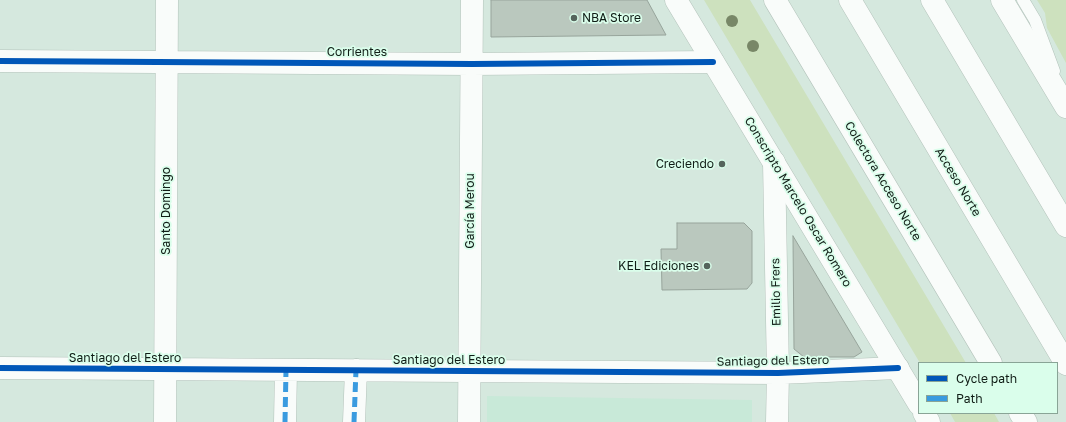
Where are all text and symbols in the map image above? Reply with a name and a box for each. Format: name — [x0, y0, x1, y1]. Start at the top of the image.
place label: NBA Store — [582, 11, 641, 25]
marker: NBA Store — [569, 13, 579, 23]
street label: Corrientes — [327, 45, 387, 59]
street label: Conscripto Marcelo Oscar Romero — [741, 114, 855, 290]
street label: Colectora Acceso Norte — [842, 119, 924, 243]
street label: Acceso Norte — [932, 145, 984, 219]
place label: Creciendo — [656, 157, 714, 171]
marker: Creciendo — [717, 159, 727, 169]
street label: Santo Domingo — [159, 167, 173, 255]
street label: García Merou — [463, 173, 477, 249]
street label: Emilio Frers — [768, 258, 784, 326]
place label: KEL Ediciones — [618, 259, 699, 273]
marker: KEL Ediciones — [702, 261, 712, 271]
street label: Santiago del Estero — [69, 351, 181, 365]
street label: Santiago del Estero — [393, 353, 505, 367]
street label: Santiago del Estero — [717, 353, 829, 369]
legend — [918, 362, 1058, 414]
text: Cycle path — [956, 371, 1017, 386]
text: Path — [956, 391, 983, 406]

